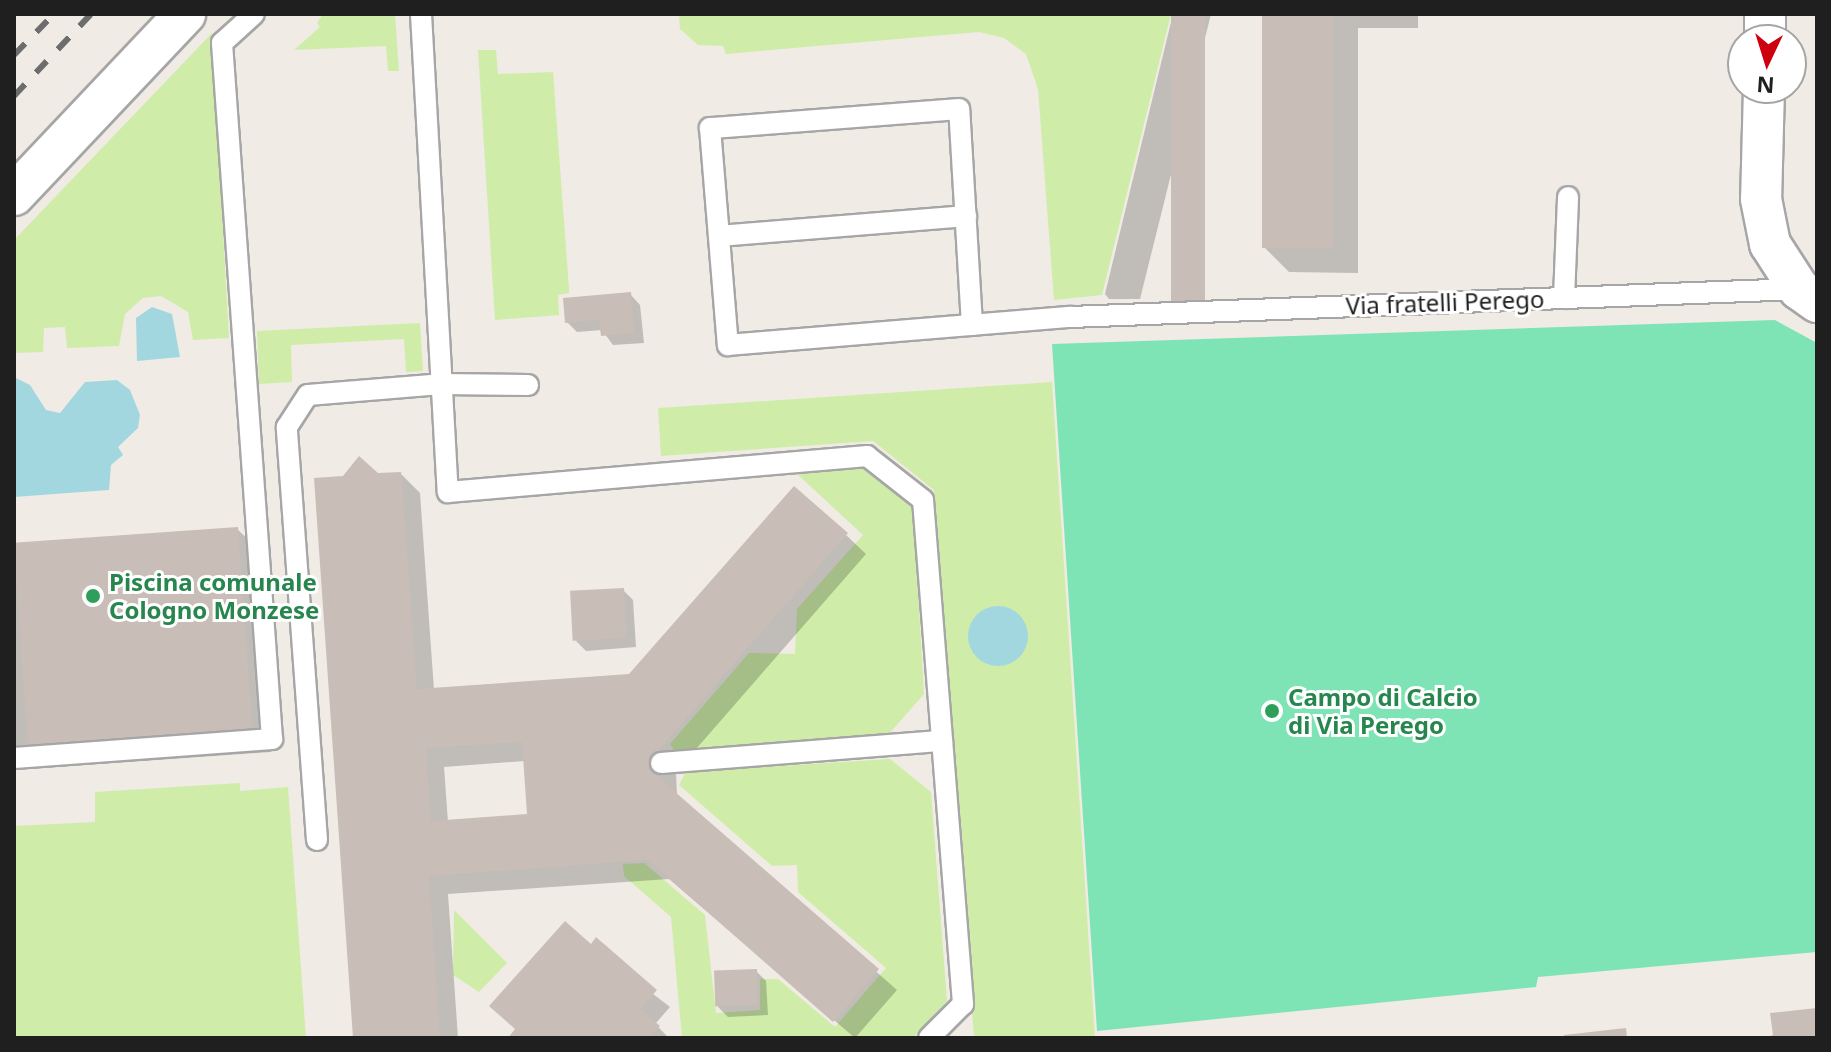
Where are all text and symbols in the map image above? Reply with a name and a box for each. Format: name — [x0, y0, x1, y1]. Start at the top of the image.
north arrow — [1727, 24, 1807, 104]
text: N — [1756, 70, 1775, 102]
street label: Via fratelli Perego — [1345, 284, 1545, 320]
place label: Piscina comunale Cologno Monzese — [109, 568, 319, 624]
marker: Piscina comunale Cologno Monzese — [84, 587, 102, 605]
place label: Campo di Calcio di Via Perego — [1288, 683, 1478, 739]
marker: Campo di Calcio di Via Perego — [1263, 702, 1281, 720]

